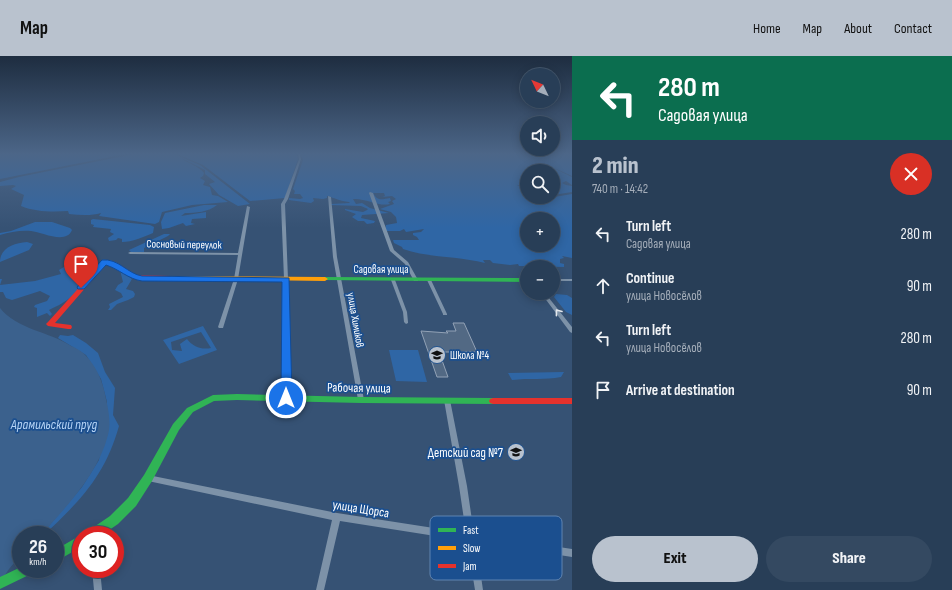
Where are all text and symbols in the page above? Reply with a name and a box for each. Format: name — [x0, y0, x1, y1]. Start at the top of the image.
text: Map — [20, 17, 48, 40]
text: Home — [753, 20, 781, 37]
text: Map — [803, 20, 822, 37]
text: About — [844, 20, 872, 37]
text: Contact — [894, 20, 932, 37]
north arrow — [520, 68, 560, 108]
map controls — [520, 68, 560, 300]
text: 280 m — [658, 71, 720, 104]
icon: left — [592, 72, 644, 124]
text: Садовая улица — [658, 105, 748, 126]
button: sound — [520, 116, 560, 156]
text: 2 min — [592, 151, 639, 180]
button: close — [890, 153, 932, 195]
button: search — [520, 164, 560, 204]
text: 740 m · 14:42 — [592, 181, 648, 197]
button: + — [520, 212, 560, 252]
text: Turn left — [626, 217, 671, 236]
icon: left — [592, 223, 614, 245]
text: 280 m — [901, 225, 932, 244]
text: Садовая улица — [626, 236, 691, 252]
street label: Сосновый переулок — [146, 237, 223, 252]
pin — [64, 247, 98, 288]
icon: arrive — [70, 253, 92, 275]
button: − — [520, 260, 560, 300]
street label: Садовая улица — [354, 263, 408, 276]
text: Continue — [626, 269, 675, 288]
icon: ahead — [592, 275, 614, 297]
text: 90 m — [907, 277, 932, 296]
text: улица Новосёлов — [626, 288, 702, 304]
street label: улица Химиков — [344, 292, 367, 349]
one-way arrow — [556, 310, 563, 317]
text: Turn left — [626, 321, 671, 340]
icon: left — [592, 327, 614, 349]
text: 280 m — [901, 329, 932, 348]
text: улица Новосёлов — [626, 340, 702, 356]
school or university icon: Школа №4 — [427, 345, 447, 365]
place label: Школа №4 — [450, 349, 489, 362]
position arrow — [265, 377, 307, 419]
street label: Рабочая улица — [327, 379, 391, 397]
icon: arrive — [592, 379, 614, 401]
text: Arrive at destination — [626, 381, 735, 400]
text: 90 m — [907, 381, 932, 400]
water label: Арамильский пруд — [10, 416, 98, 433]
school or university icon: Детский сад №7 — [506, 442, 526, 462]
place label: Детский сад №7 — [428, 445, 504, 461]
street label: улица Щорса — [331, 497, 390, 521]
legend — [430, 516, 562, 580]
text: Fast — [463, 524, 479, 537]
speed limit sign: 30 — [72, 526, 124, 578]
text: 26 — [29, 535, 47, 559]
button: Exit — [592, 536, 758, 582]
button: Share — [766, 536, 932, 582]
text: Slow — [463, 542, 480, 555]
text: km/h — [29, 556, 47, 568]
text: Jam — [462, 560, 477, 573]

